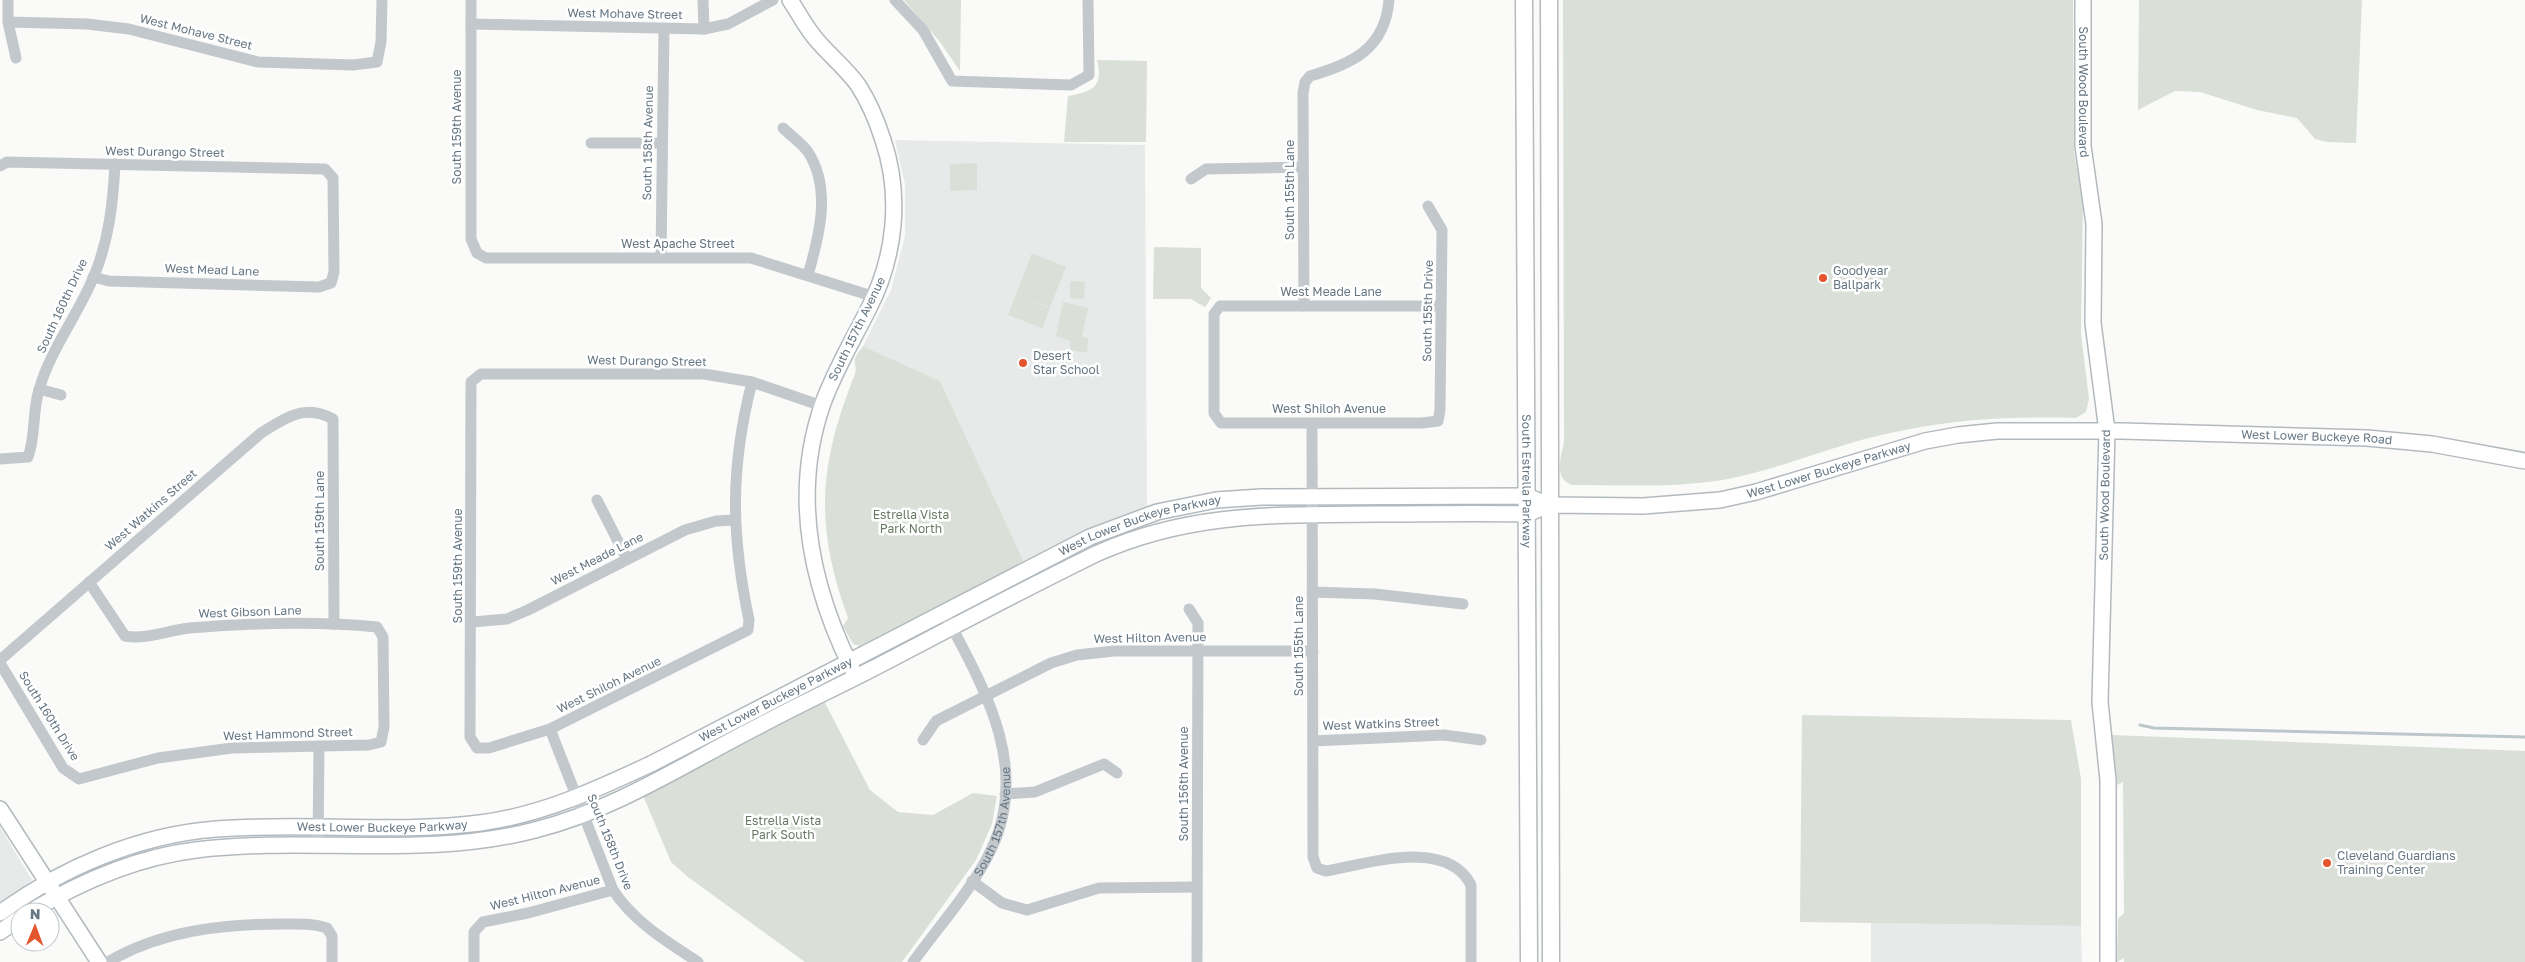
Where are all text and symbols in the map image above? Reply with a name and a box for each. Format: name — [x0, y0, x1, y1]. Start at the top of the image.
street label: West Mohave Street — [567, 5, 683, 22]
street label: West Mohave Street — [138, 10, 254, 53]
street label: South Wood Boulevard — [2076, 26, 2093, 159]
street label: South 159th Avenue — [449, 70, 464, 184]
street label: South 158th Avenue — [639, 85, 656, 201]
street label: South 155th Lane — [1282, 140, 1297, 240]
street label: West Durango Street — [105, 143, 225, 160]
street label: West Apache Street — [621, 236, 735, 251]
street label: South 160th Drive — [33, 256, 90, 356]
street label: West Mead Lane — [164, 260, 260, 279]
street label: South 155th Drive — [1419, 260, 1436, 362]
place label: Goodyear Ballpark — [1833, 263, 1888, 292]
marker: Goodyear Ballpark — [1817, 272, 1829, 284]
street label: South 157th Avenue — [825, 274, 888, 383]
street label: West Meade Lane — [1280, 284, 1382, 299]
place label: Desert Star School — [1033, 348, 1100, 377]
street label: West Durango Street — [587, 352, 707, 369]
marker: Desert Star School — [1017, 357, 1029, 369]
street label: West Shiloh Avenue — [1272, 401, 1386, 416]
street label: South Estrella Parkway — [1519, 414, 1535, 548]
street label: West Lower Buckeye Road — [2241, 426, 2393, 447]
street label: South Wood Boulevard — [2096, 429, 2113, 561]
street label: West Lower Buckeye Parkway — [1745, 438, 1913, 501]
street label: West Watkins Street — [102, 465, 200, 554]
street label: South 159th Lane — [312, 471, 327, 571]
street label: West Lower Buckeye Parkway — [1056, 492, 1222, 559]
park label: Estrella Vista Park North — [873, 507, 949, 536]
street label: South 159th Avenue — [450, 509, 465, 623]
street label: West Meade Lane — [548, 529, 645, 588]
street label: South 155th Lane — [1291, 596, 1306, 696]
street label: West Gibson Lane — [198, 602, 302, 621]
street label: West Hilton Avenue — [1093, 629, 1207, 646]
street label: West Shiloh Avenue — [554, 653, 663, 716]
street label: West Lower Buckeye Parkway — [696, 653, 855, 745]
street label: South 160th Drive — [16, 668, 83, 763]
street label: West Watkins Street — [1322, 714, 1440, 733]
street label: West Hammond Street — [223, 724, 353, 743]
street label: South 156th Avenue — [1176, 727, 1191, 841]
street label: South 157th Avenue — [970, 766, 1013, 879]
street label: South 158th Drive — [584, 792, 637, 892]
park label: Estrella Vista Park South — [745, 813, 821, 842]
street label: West Lower Buckeye Parkway — [297, 816, 469, 835]
place label: Cleveland Guardians Training Center — [2337, 848, 2456, 877]
marker: Cleveland Guardians Training Center — [2321, 857, 2333, 869]
street label: West Hilton Avenue — [488, 872, 601, 913]
north arrow — [10, 902, 60, 952]
text: N — [30, 905, 41, 922]

